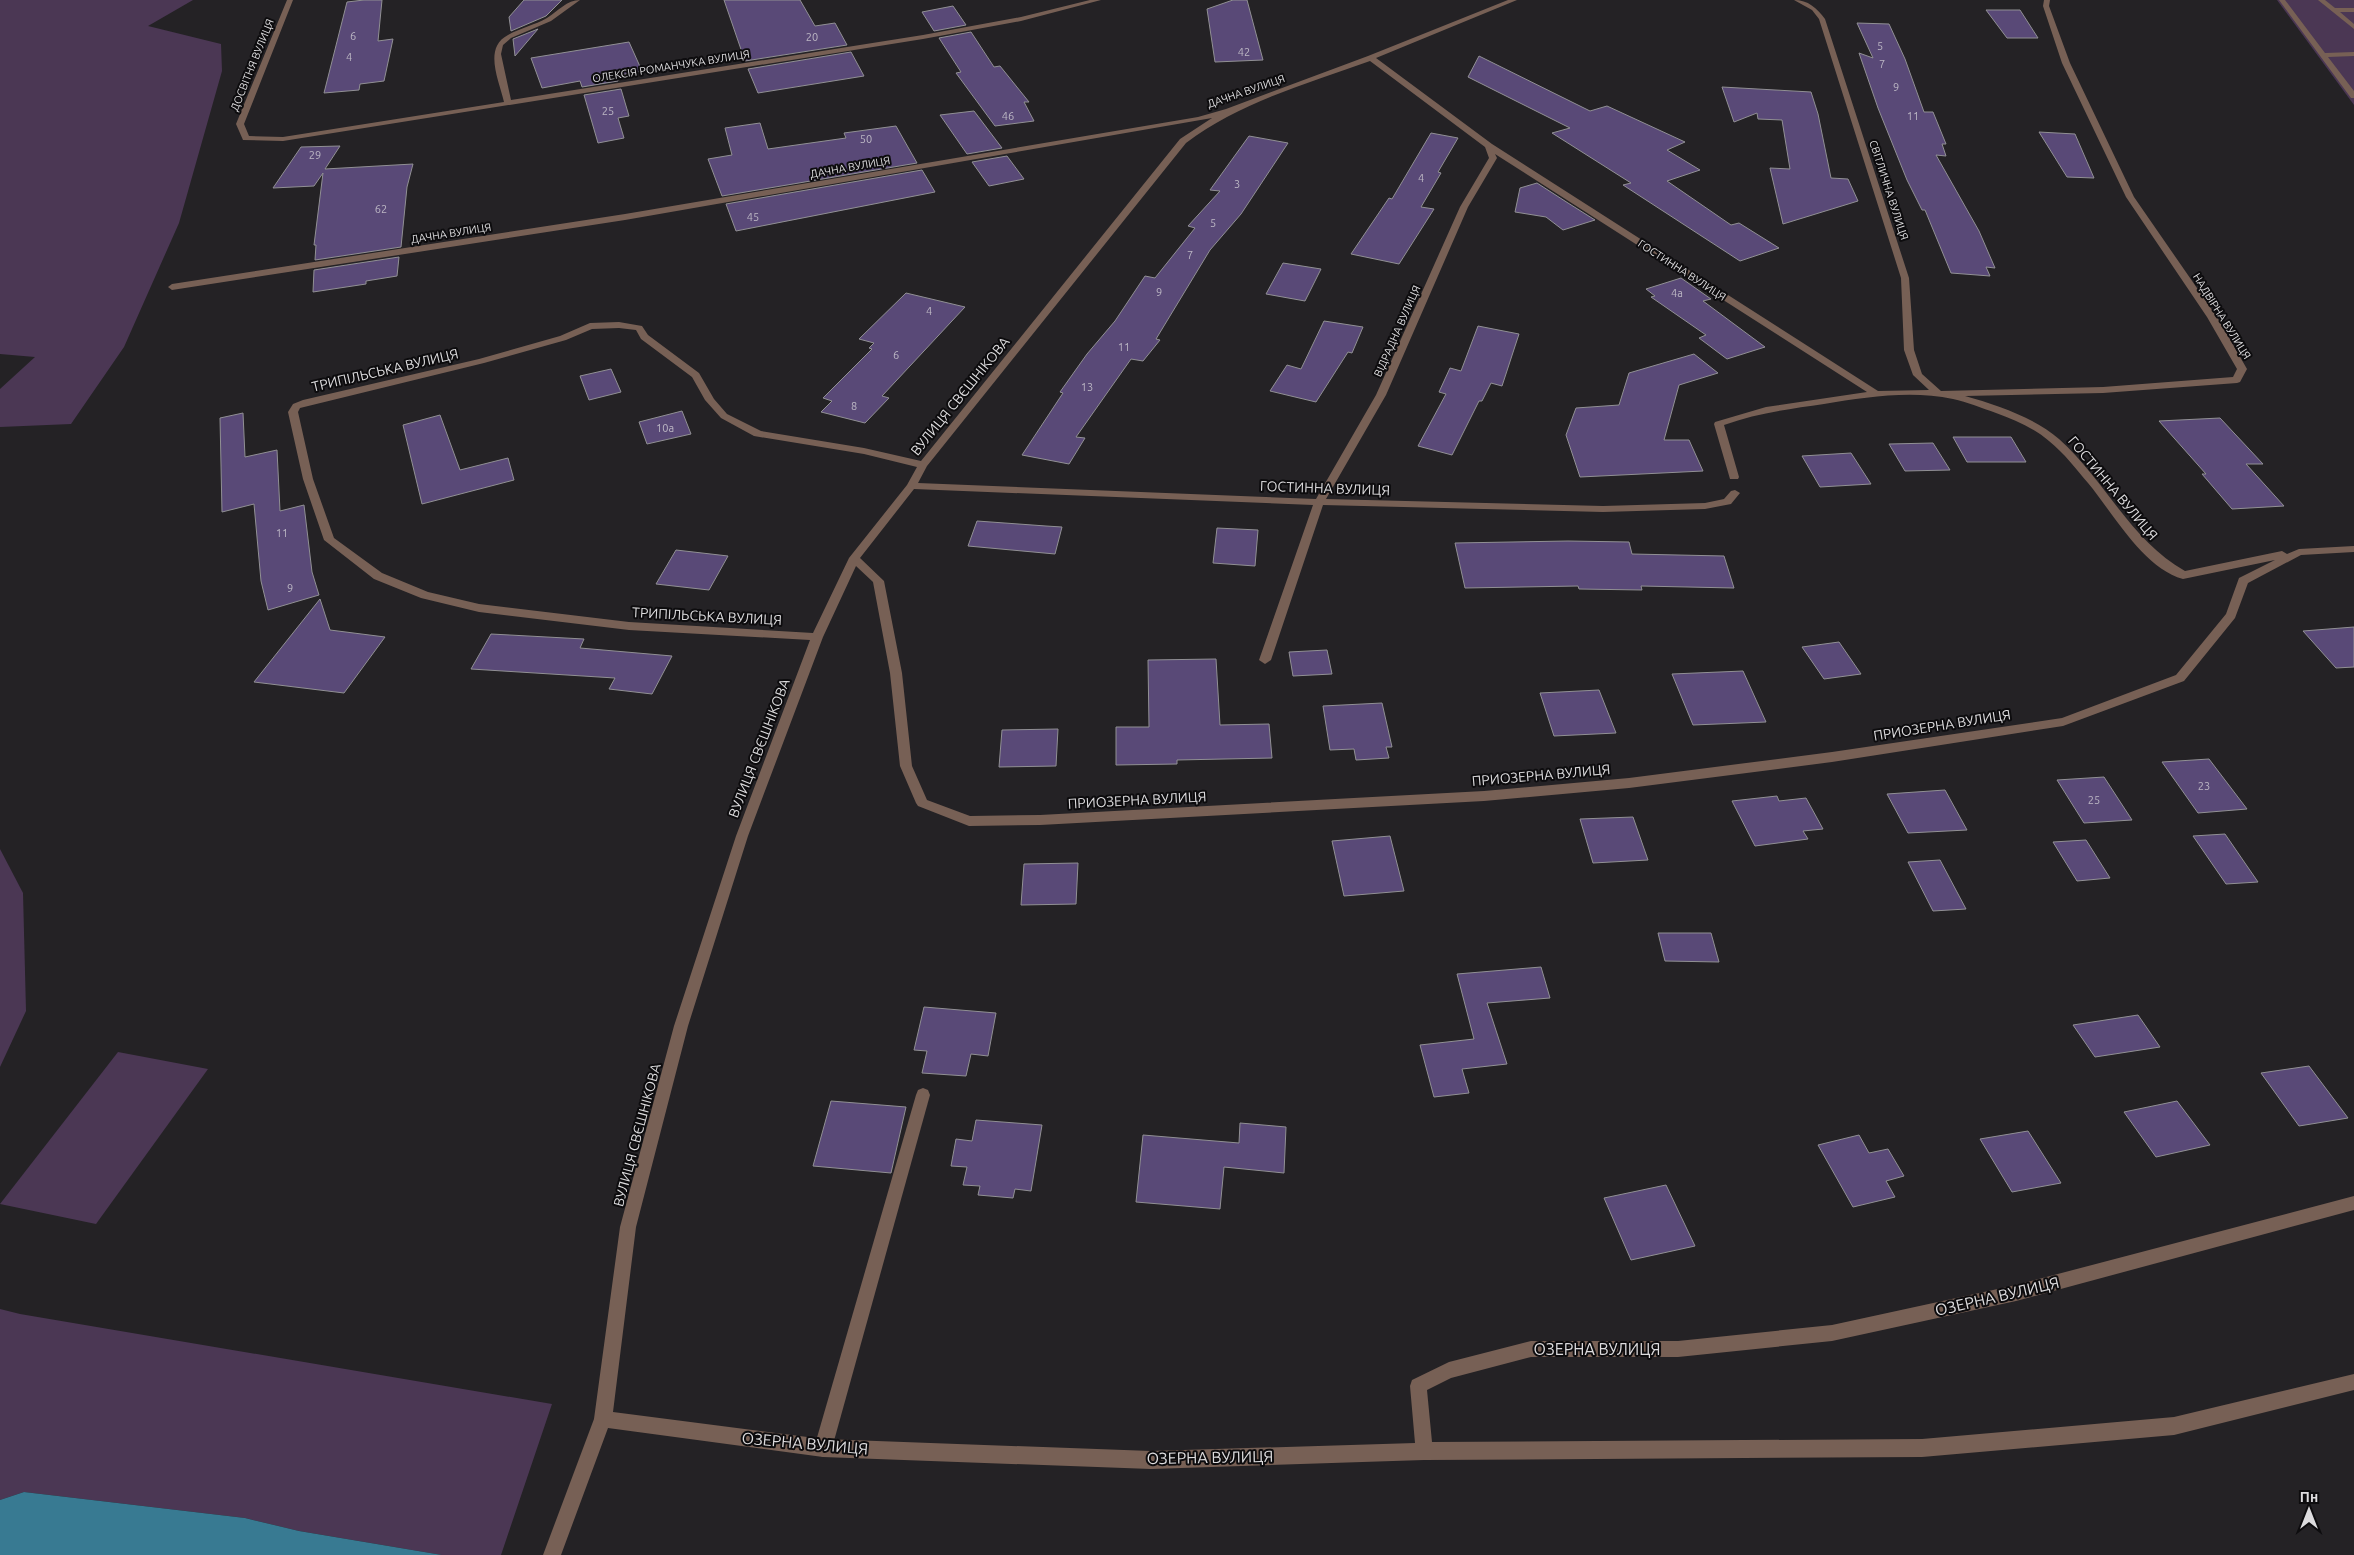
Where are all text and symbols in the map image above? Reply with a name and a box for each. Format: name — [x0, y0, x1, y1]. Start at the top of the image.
street label: ДОСВІТНЯ ВУЛИЦЯ — [228, 17, 276, 113]
house number: 6 — [350, 30, 356, 42]
house number: 20 — [806, 31, 818, 43]
house number: 5 — [1877, 40, 1883, 52]
house number: 42 — [1238, 46, 1250, 58]
street label: ОЛЕКСІЯ РОМАНЧУКА ВУЛИЦЯ — [591, 48, 751, 84]
house number: 4 — [346, 51, 352, 63]
house number: 7 — [1879, 58, 1885, 70]
street label: ДАЧНА ВУЛИЦЯ — [1206, 72, 1286, 110]
house number: 9 — [1893, 81, 1899, 93]
house number: 25 — [602, 105, 614, 117]
house number: 46 — [1002, 110, 1014, 122]
house number: 11 — [1907, 110, 1919, 122]
house number: 50 — [860, 133, 872, 145]
street label: СВІТЛИЧНА ВУЛИЦЯ — [1867, 139, 1911, 241]
house number: 29 — [309, 149, 321, 161]
street label: ДАЧНА ВУЛИЦЯ — [809, 154, 891, 180]
house number: 4 — [1418, 172, 1424, 184]
house number: 3 — [1234, 178, 1240, 190]
house number: 62 — [375, 203, 387, 215]
house number: 45 — [747, 211, 759, 223]
house number: 5 — [1210, 217, 1216, 229]
street label: ДАЧНА ВУЛИЦЯ — [410, 221, 492, 245]
street label: ГОСТИННА ВУЛИЦЯ — [1636, 237, 1728, 303]
house number: 7 — [1187, 249, 1193, 261]
street label: НАДВІРНА ВУЛИЦЯ — [2191, 271, 2253, 361]
street label: ВІДРАДНА ВУЛИЦЯ — [1371, 284, 1423, 378]
house number: 9 — [1156, 286, 1162, 298]
house number: 4а — [1671, 287, 1683, 299]
house number: 4 — [926, 305, 932, 317]
street label: ВУЛИЦЯ СВЄШНІКОВА — [907, 334, 1013, 458]
house number: 11 — [1118, 341, 1130, 353]
street label: ТРИПІЛЬСЬКА ВУЛИЦЯ — [310, 345, 460, 395]
house number: 6 — [893, 349, 899, 361]
house number: 13 — [1081, 381, 1093, 393]
house number: 8 — [851, 400, 857, 412]
house number: 10а — [656, 422, 674, 434]
street label: ГОСТИННА ВУЛИЦЯ — [2065, 433, 2161, 543]
street label: ГОСТИННА ВУЛИЦЯ — [1260, 478, 1390, 498]
house number: 11 — [276, 527, 288, 539]
house number: 9 — [287, 582, 293, 594]
street label: ТРИПІЛЬСЬКА ВУЛИЦЯ — [632, 604, 782, 628]
street label: ВУЛИЦЯ СВЄШНІКОВА — [725, 676, 793, 820]
street label: ПРИОЗЕРНА ВУЛИЦЯ — [1872, 706, 2012, 744]
street label: ПРИОЗЕРНА ВУЛИЦЯ — [1471, 761, 1611, 789]
house number: 23 — [2198, 780, 2210, 792]
street label: ПРИОЗЕРНА ВУЛИЦЯ — [1067, 788, 1207, 812]
house number: 25 — [2088, 794, 2100, 806]
street label: ВУЛИЦЯ СВЄШНІКОВА — [610, 1062, 664, 1208]
street label: ОЗЕРНА ВУЛИЦЯ — [1933, 1273, 2061, 1319]
street label: ОЗЕРНА ВУЛИЦЯ — [1534, 1340, 1660, 1358]
street label: ОЗЕРНА ВУЛИЦЯ — [741, 1429, 869, 1457]
street label: ОЗЕРНА ВУЛИЦЯ — [1146, 1447, 1274, 1467]
north arrow — [2284, 1485, 2334, 1535]
text: Пн — [2300, 1489, 2318, 1505]

